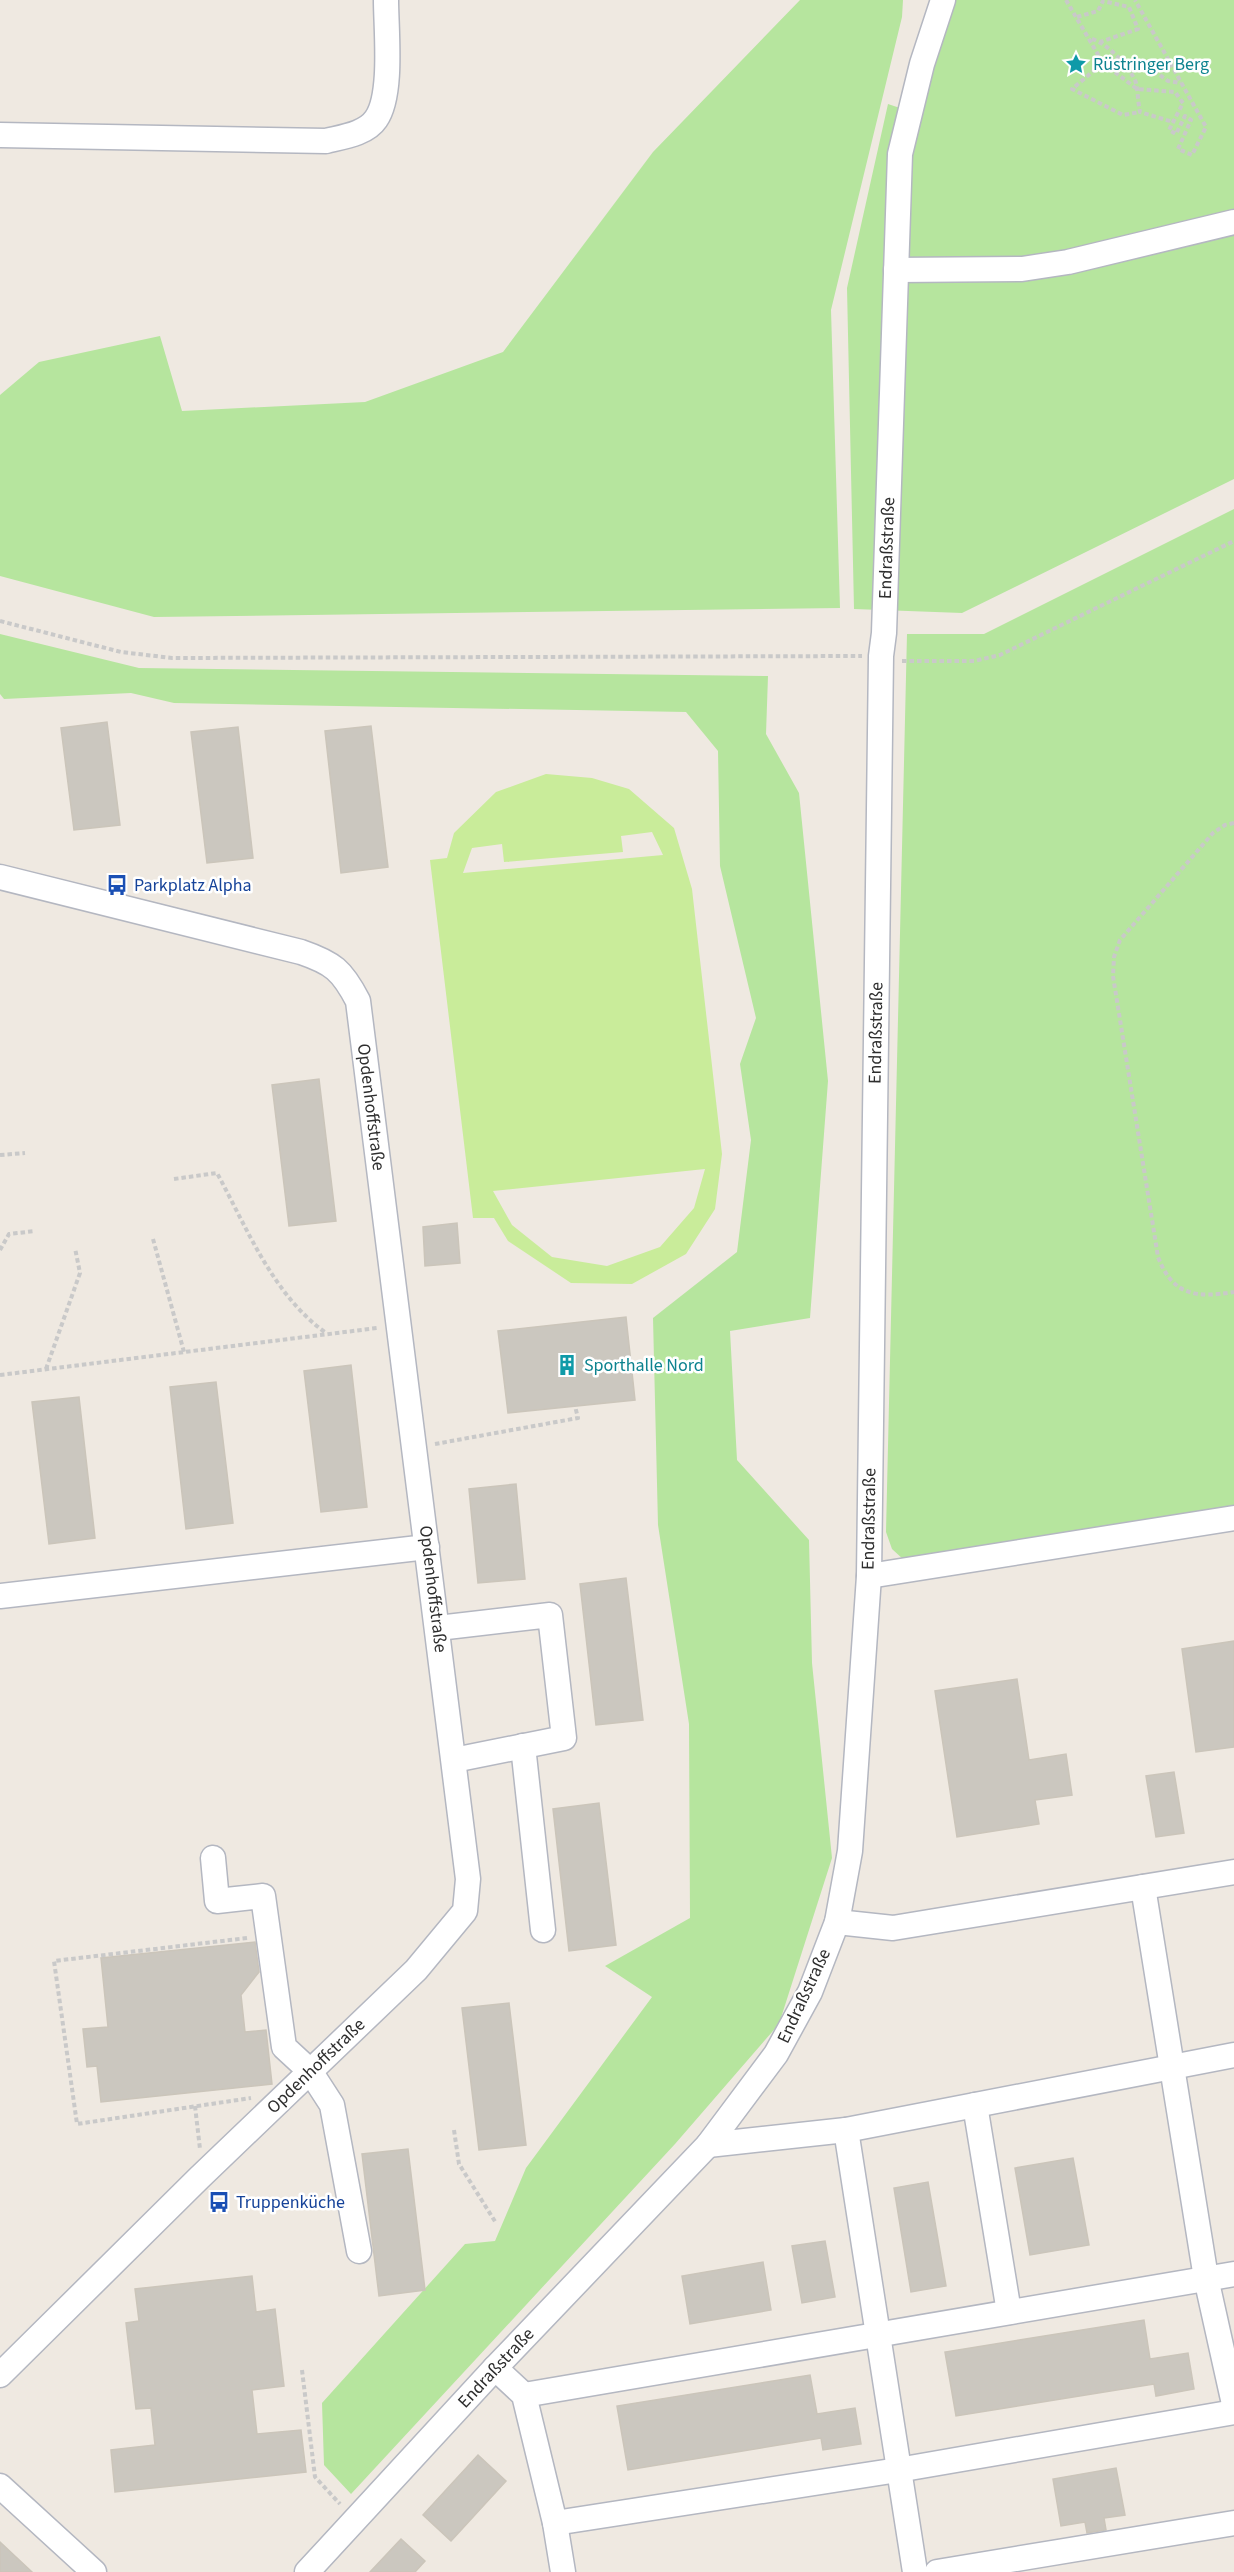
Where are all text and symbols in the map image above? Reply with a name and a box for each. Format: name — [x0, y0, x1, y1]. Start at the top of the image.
place icon: Rüstringer Berg — [1064, 52, 1088, 76]
place label: Rüstringer Berg — [1093, 52, 1209, 77]
street label: Endraßstraße — [873, 497, 901, 599]
bus stop icon: Parkplatz Alpha — [105, 873, 129, 897]
place label: Parkplatz Alpha — [134, 873, 252, 898]
street label: Endraßstraße — [863, 982, 889, 1084]
street label: Opdenhoffstraße — [351, 1042, 391, 1172]
building icon: Sporthalle Nord — [555, 1353, 579, 1377]
place label: Sporthalle Nord — [584, 1353, 704, 1378]
street label: Endraßstraße — [856, 1468, 882, 1570]
street label: Opdenhoffstraße — [413, 1524, 453, 1654]
street label: Endraßstraße — [771, 1944, 837, 2048]
street label: Opdenhoffstraße — [261, 2013, 371, 2119]
bus stop icon: Truppenküche — [207, 2190, 231, 2214]
place label: Truppenküche — [236, 2190, 345, 2215]
street label: Endraßstraße — [452, 2322, 540, 2414]

